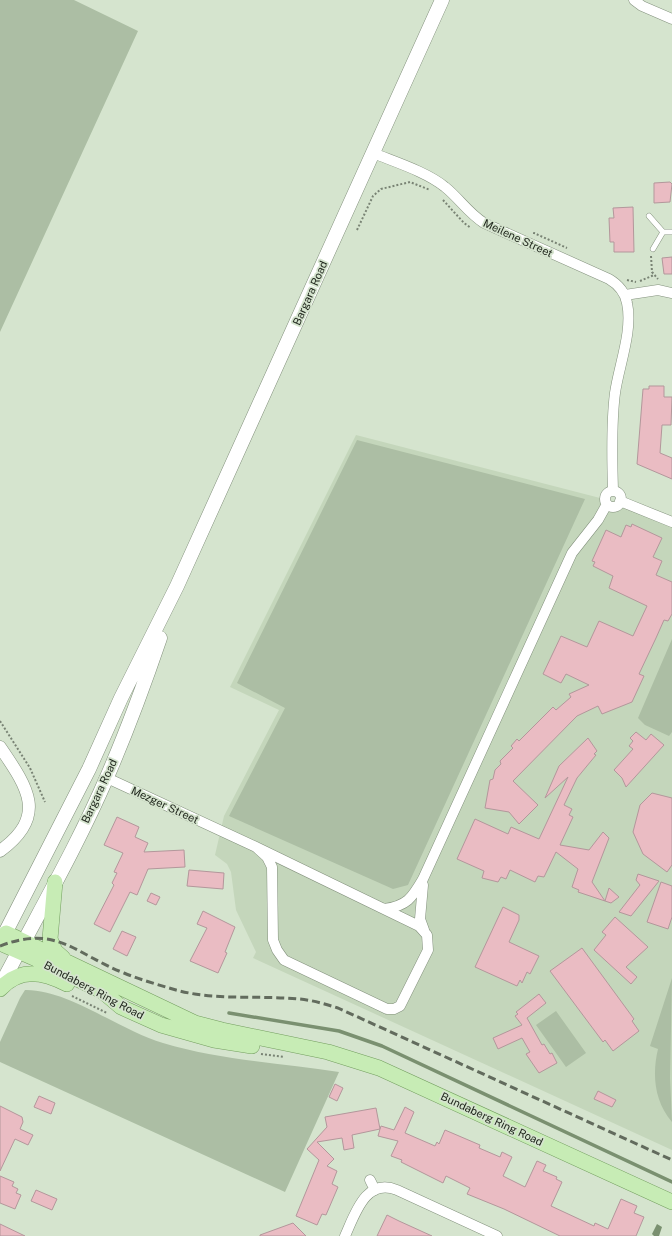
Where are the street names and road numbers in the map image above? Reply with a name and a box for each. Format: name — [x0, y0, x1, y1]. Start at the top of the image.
street label: Meilene Street — [481, 217, 555, 259]
street label: Bargara Road — [290, 259, 330, 327]
street label: Bargara Road — [79, 757, 119, 825]
street label: Mezger Street — [129, 784, 201, 826]
street label: Bundaberg Ring Road — [42, 959, 146, 1021]
street label: Bundaberg Ring Road — [439, 1090, 545, 1148]

